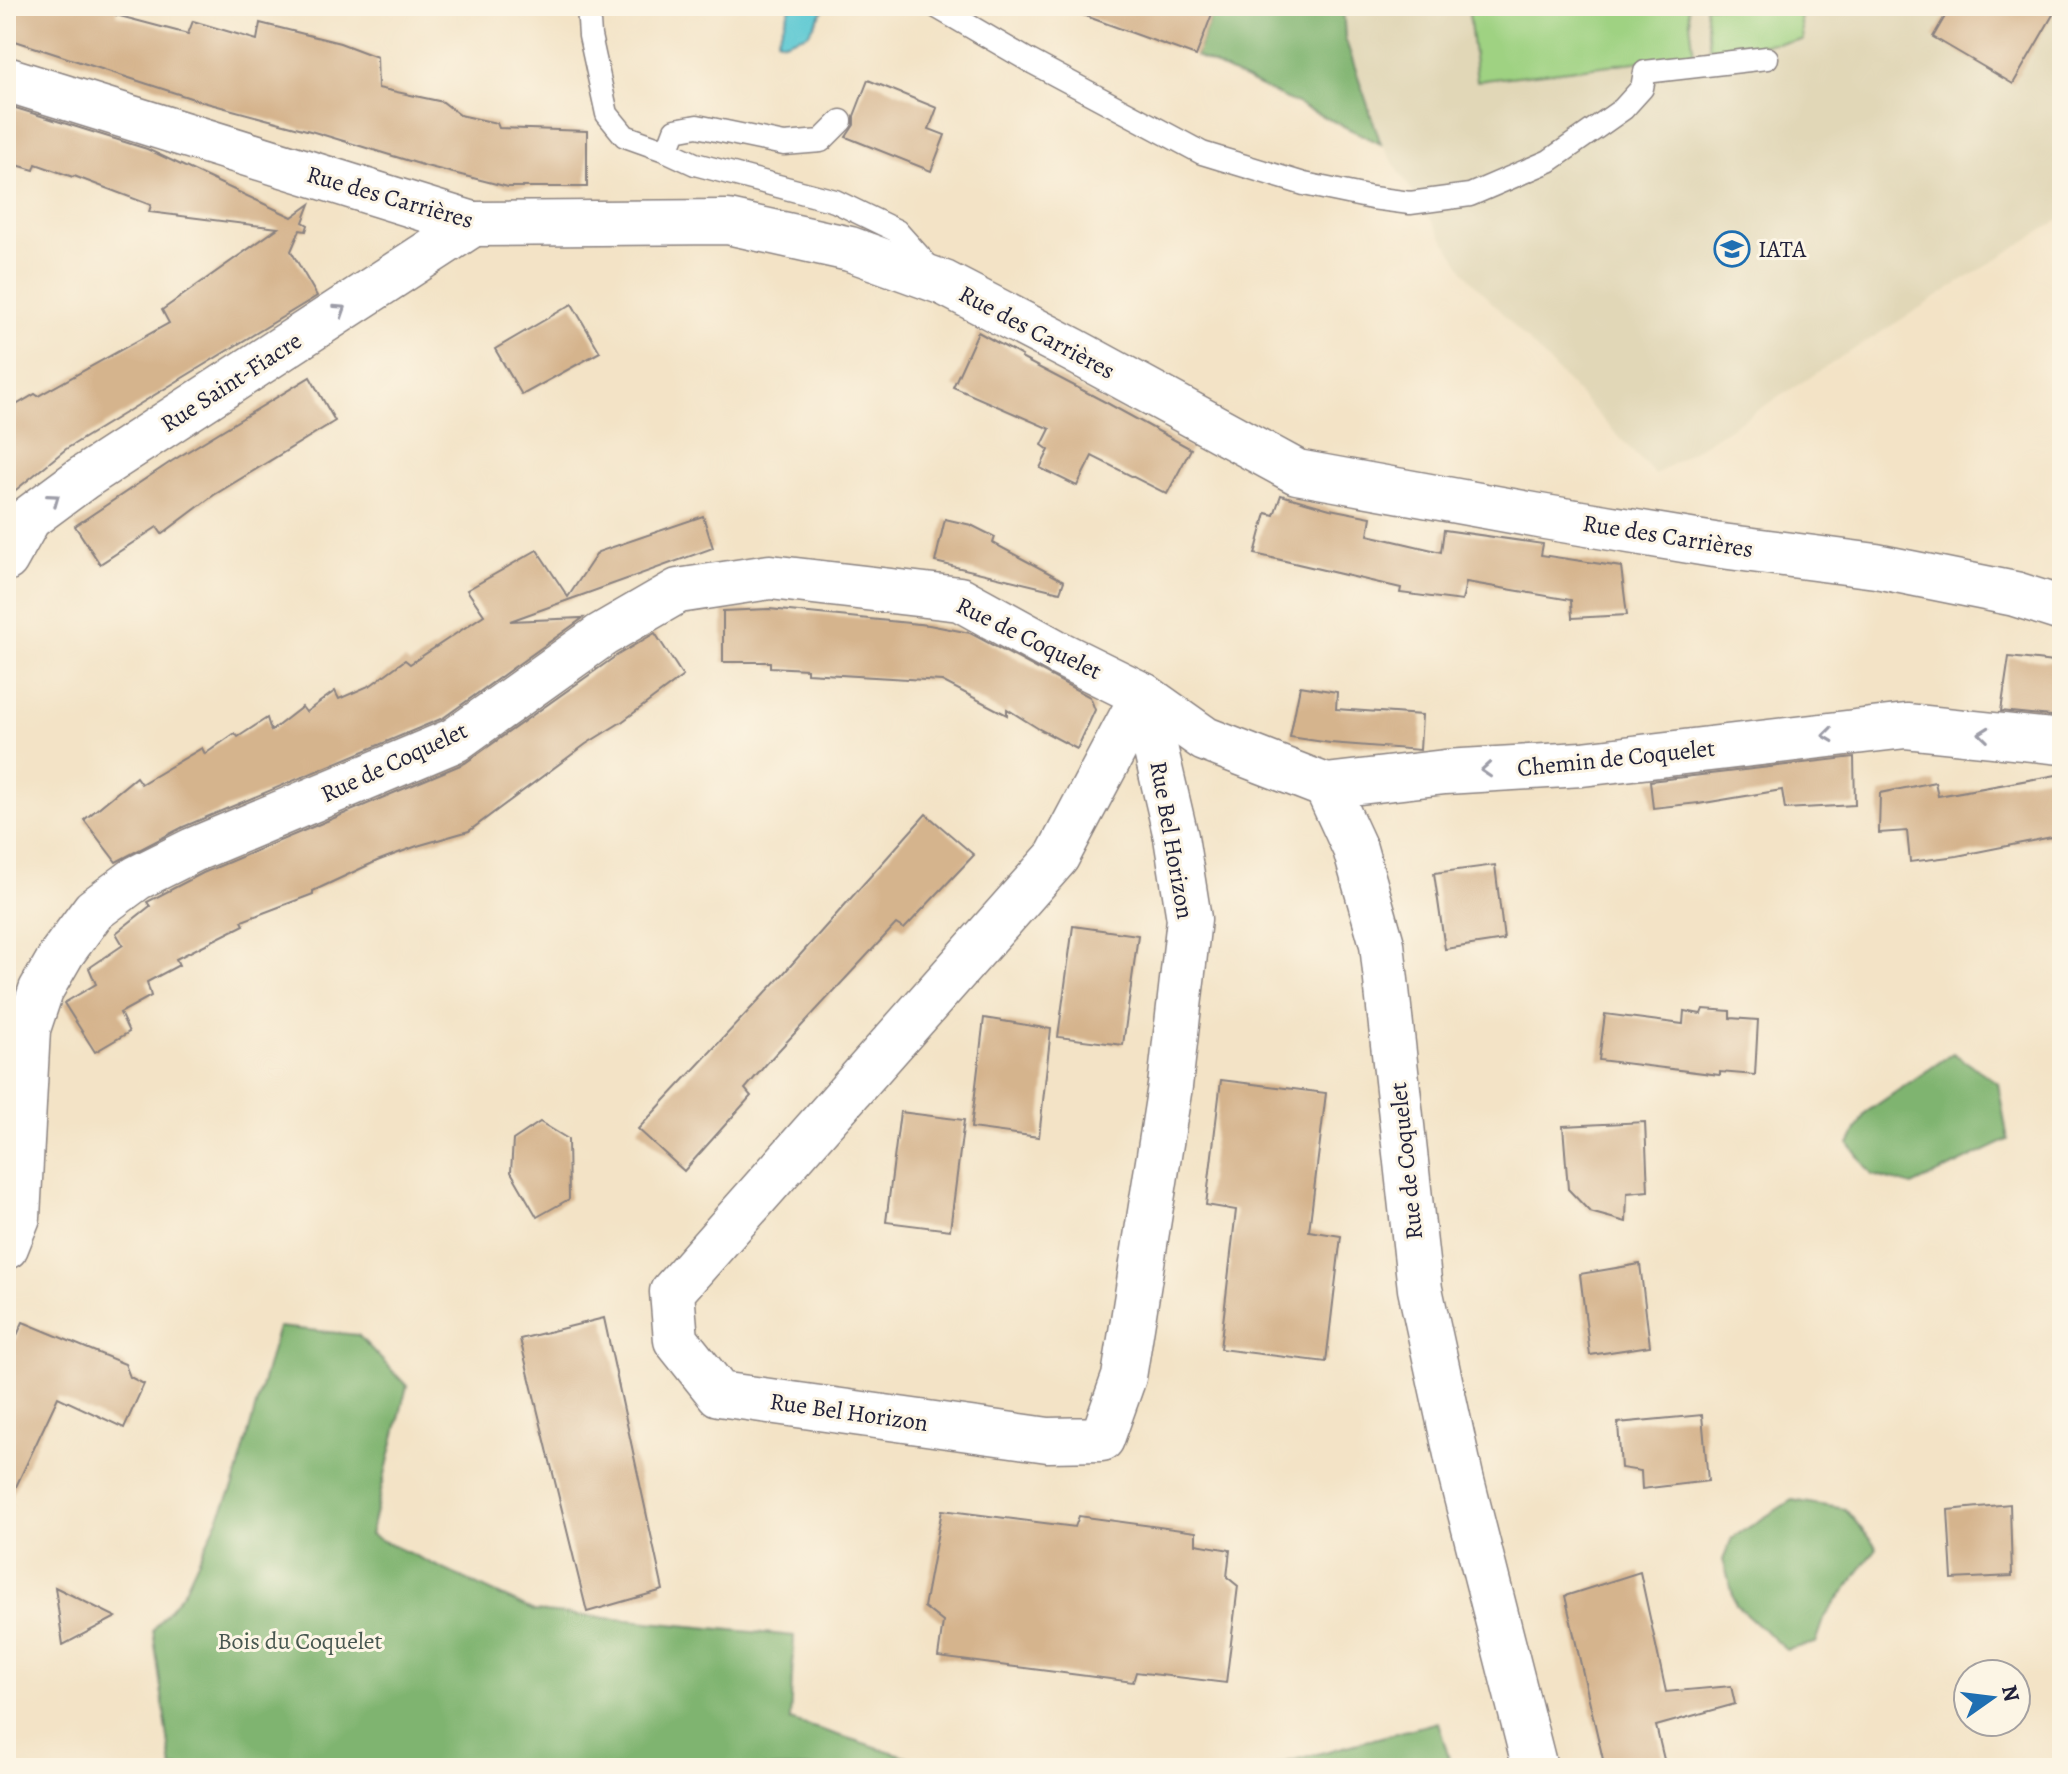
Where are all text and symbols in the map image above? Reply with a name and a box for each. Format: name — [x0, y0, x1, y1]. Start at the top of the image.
street label: Rue des Carrières — [303, 158, 477, 236]
school or university icon: IATA — [1713, 230, 1751, 268]
place label: IATA — [1758, 233, 1807, 265]
street label: Rue des Carrières — [954, 278, 1120, 386]
one-way arrow — [333, 305, 347, 320]
street label: Rue Saint-Fiacre — [154, 325, 308, 439]
one-way arrow — [46, 495, 60, 509]
street label: Rue des Carrières — [1581, 507, 1755, 565]
street label: Rue de Coquelet — [951, 589, 1107, 687]
street label: Rue de Coquelet — [316, 714, 472, 810]
one-way arrow — [1822, 726, 1835, 743]
one-way arrow — [1977, 726, 1990, 743]
street label: Chemin de Coquelet — [1515, 732, 1717, 784]
street label: Rue Bel Horizon — [1142, 759, 1202, 921]
one-way arrow — [1479, 761, 1492, 778]
street label: Rue de Coquelet — [1382, 1081, 1430, 1241]
street label: Rue Bel Horizon — [768, 1385, 930, 1439]
park label: Bois du Coquelet — [218, 1625, 383, 1657]
north arrow — [1952, 1658, 2032, 1738]
text: N — [1994, 1682, 2027, 1705]

